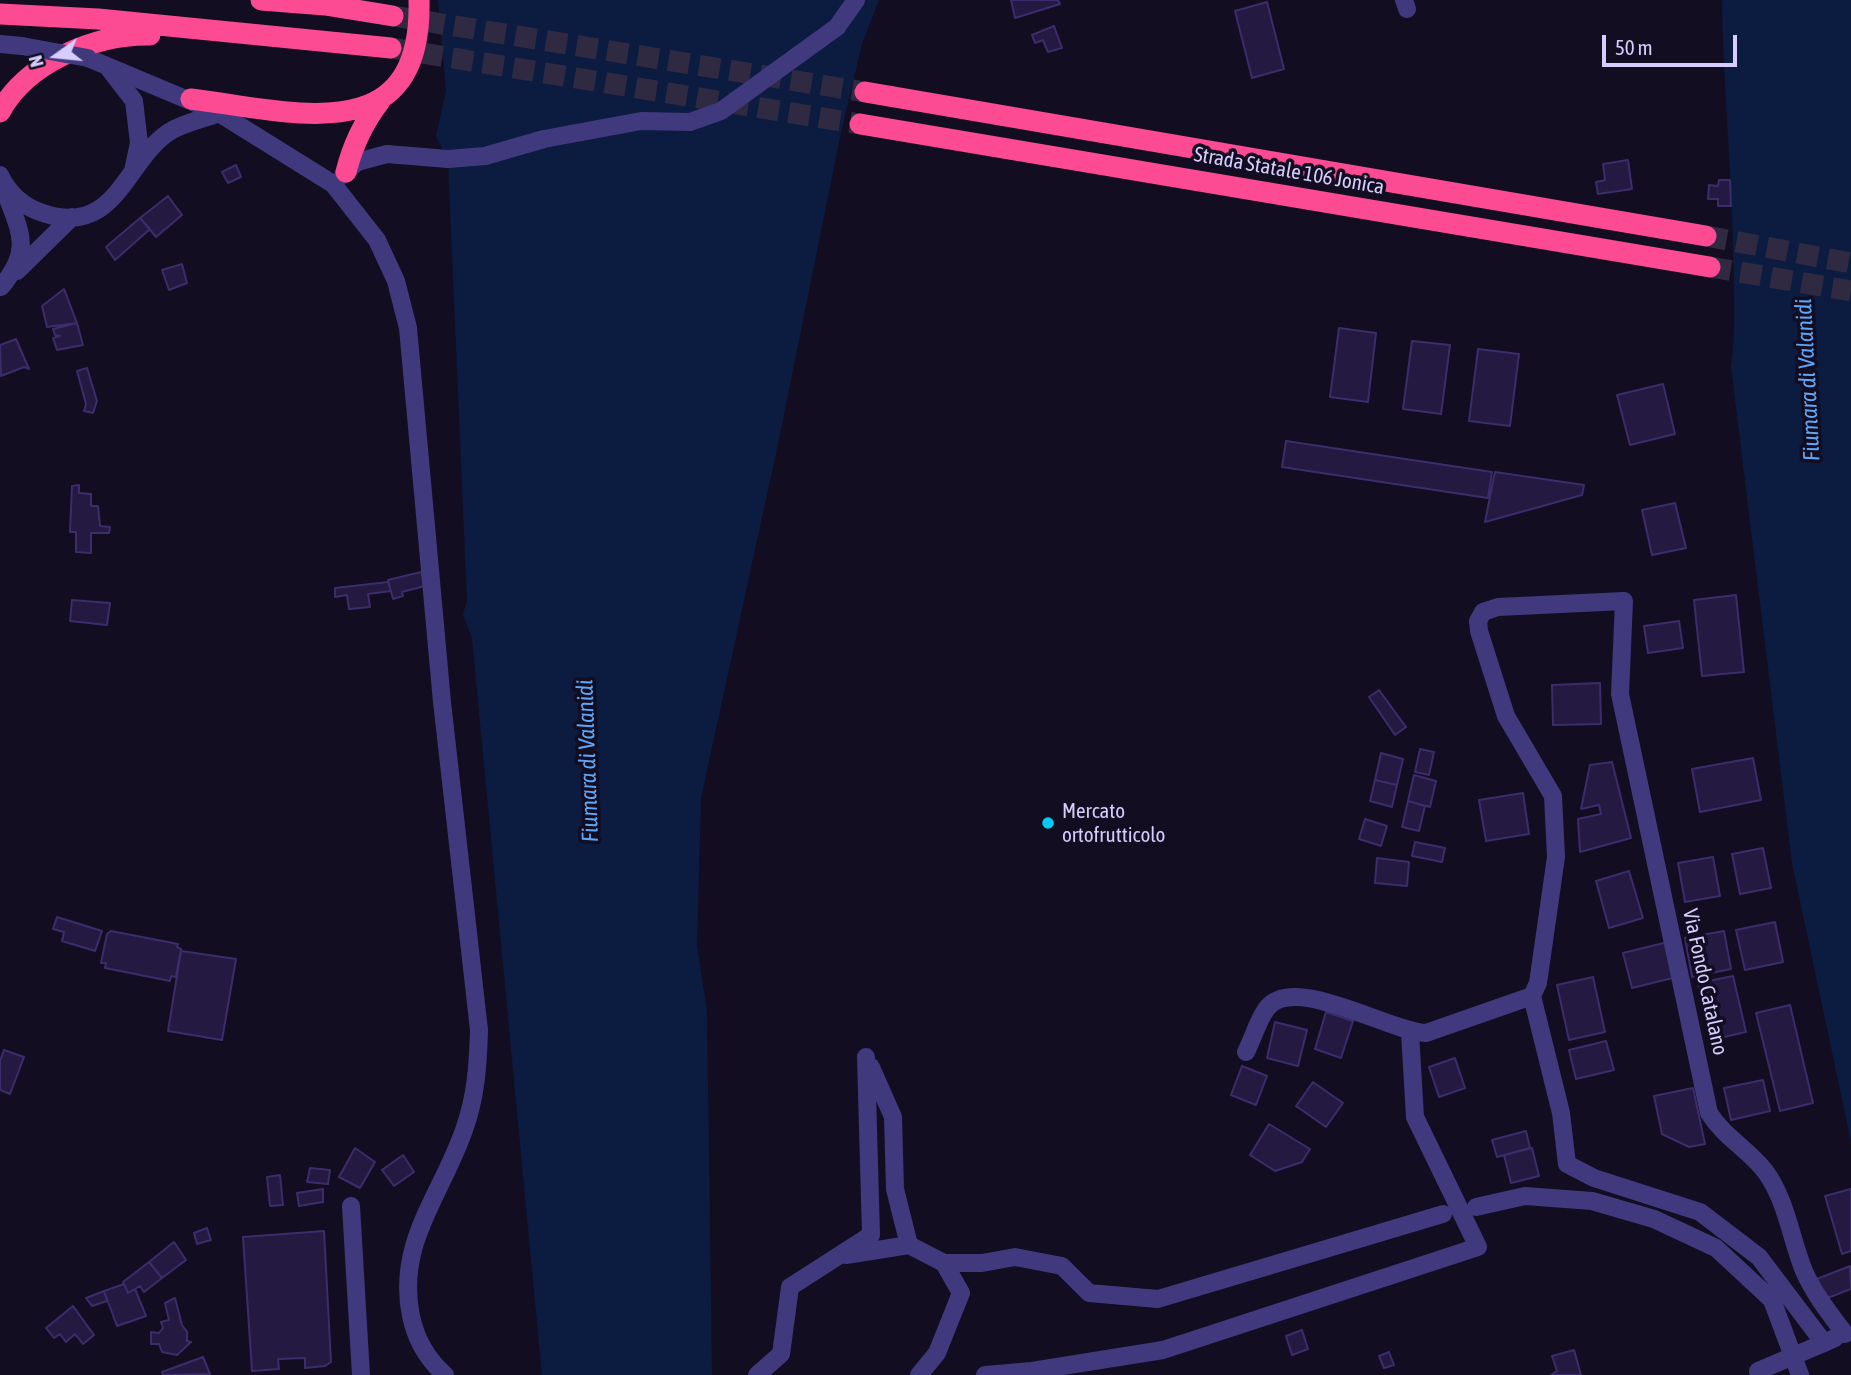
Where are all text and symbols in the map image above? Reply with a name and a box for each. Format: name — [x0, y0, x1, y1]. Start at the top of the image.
north arrow — [21, 21, 91, 91]
scale bar — [1606, 21, 1741, 65]
text: 50 m — [1615, 35, 1653, 59]
text: N — [24, 53, 48, 70]
street label: Strada Statale 106 Jonica — [1192, 142, 1386, 200]
water label: Fiumara di Valanidi — [1790, 298, 1826, 462]
water label: Fiumara di Valanidi — [571, 679, 605, 843]
place label: Mercato ortofrutticolo — [1062, 798, 1165, 848]
marker: Mercato ortofrutticolo — [1040, 815, 1056, 831]
street label: Via Fondo Catalano — [1677, 907, 1733, 1057]

